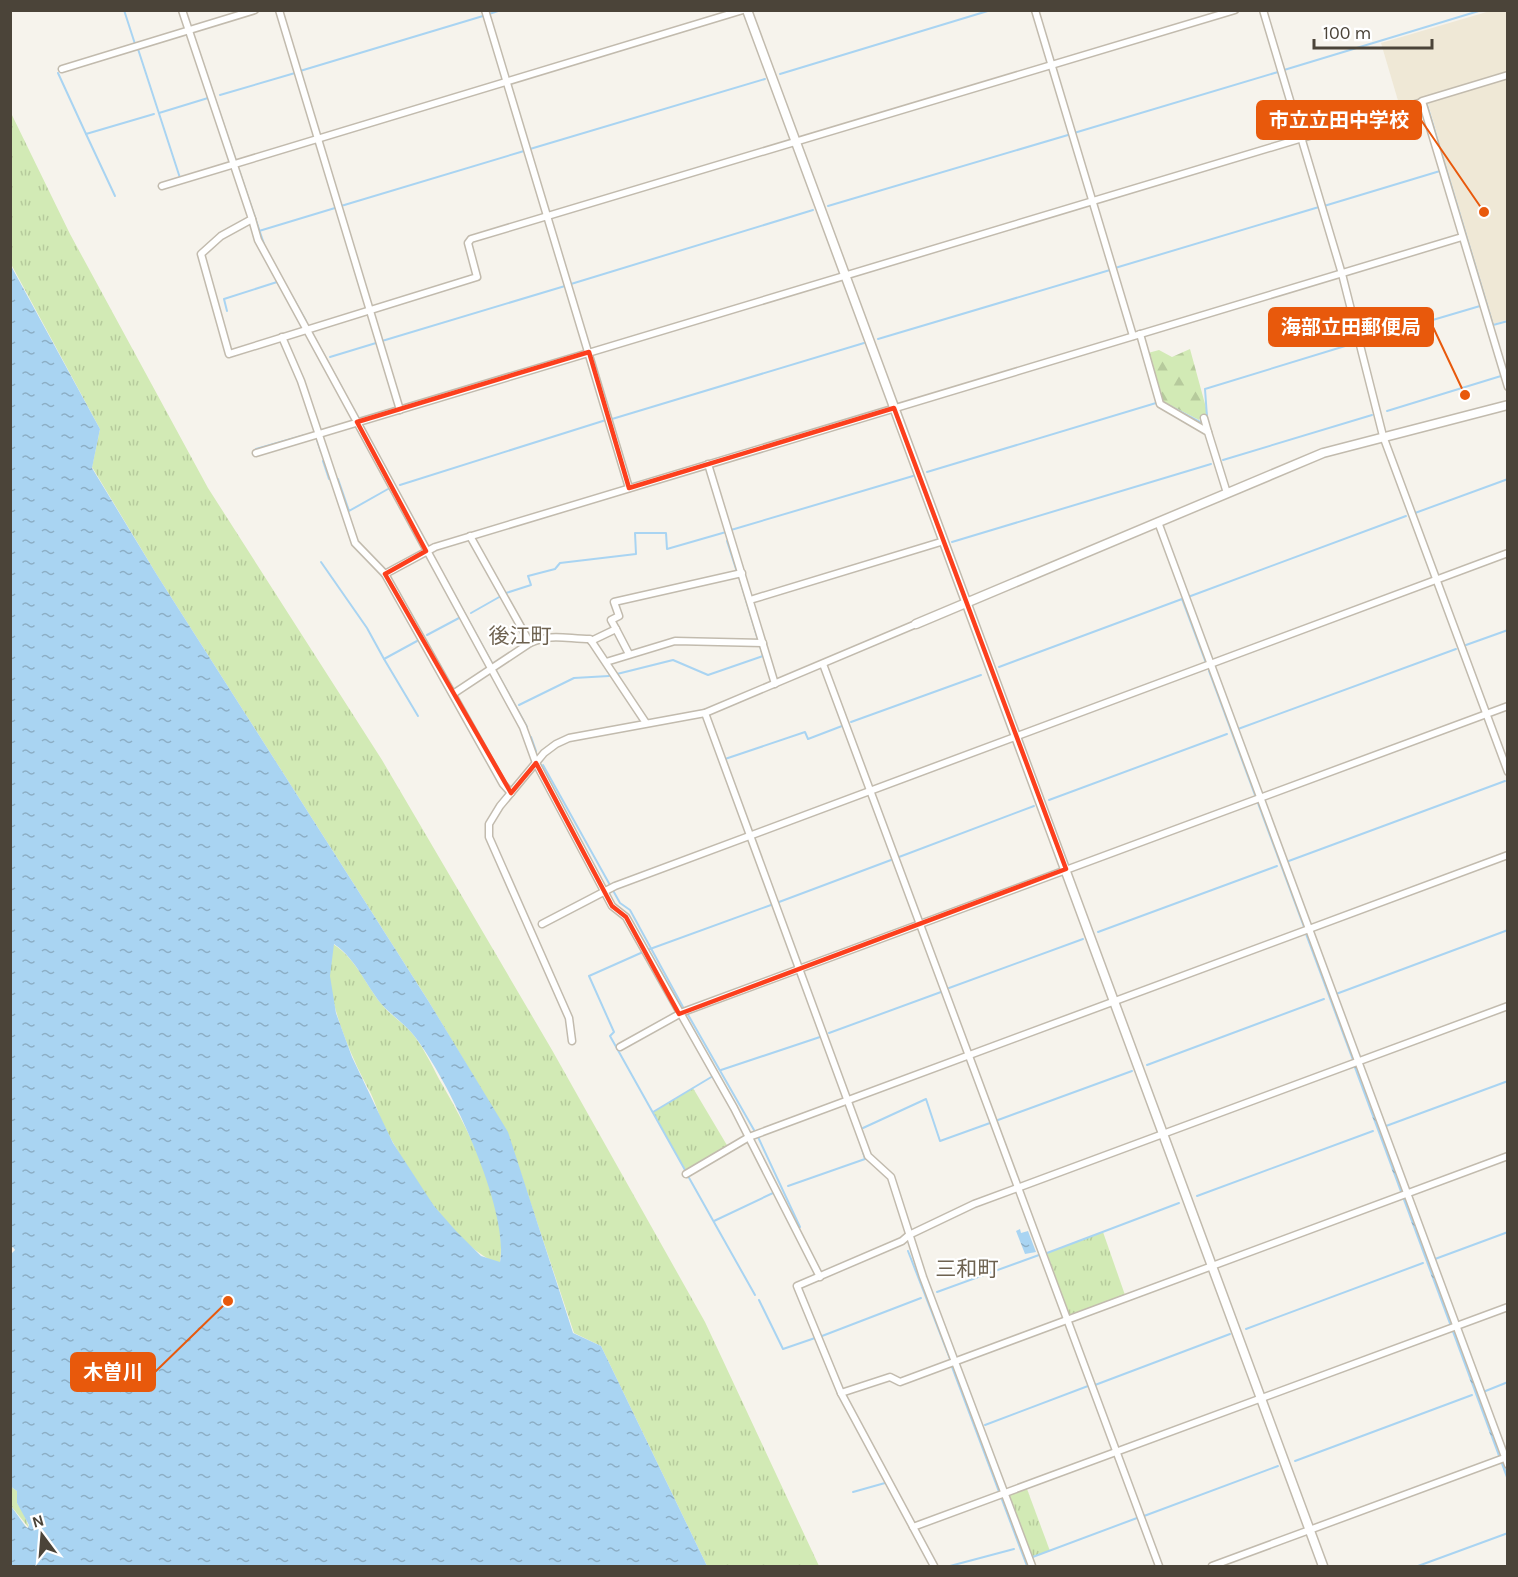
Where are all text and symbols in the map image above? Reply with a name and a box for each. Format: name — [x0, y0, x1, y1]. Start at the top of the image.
scale bar — [1314, 12, 1432, 50]
text: 100 m — [1323, 22, 1371, 44]
callout: 市立立田中学校 — [1257, 101, 1421, 139]
text: 市立立田中学校 — [1269, 109, 1409, 132]
callout: 海部立田郵便局 — [1269, 308, 1433, 346]
text: 海部立田郵便局 — [1281, 316, 1421, 339]
district label: 後江町 — [489, 624, 552, 648]
district label: 三和町 — [936, 1257, 999, 1281]
callout: 木曽川 — [71, 1353, 155, 1391]
text: 木曽川 — [83, 1361, 143, 1384]
north arrow — [12, 1505, 72, 1565]
text: N — [30, 1510, 46, 1532]

